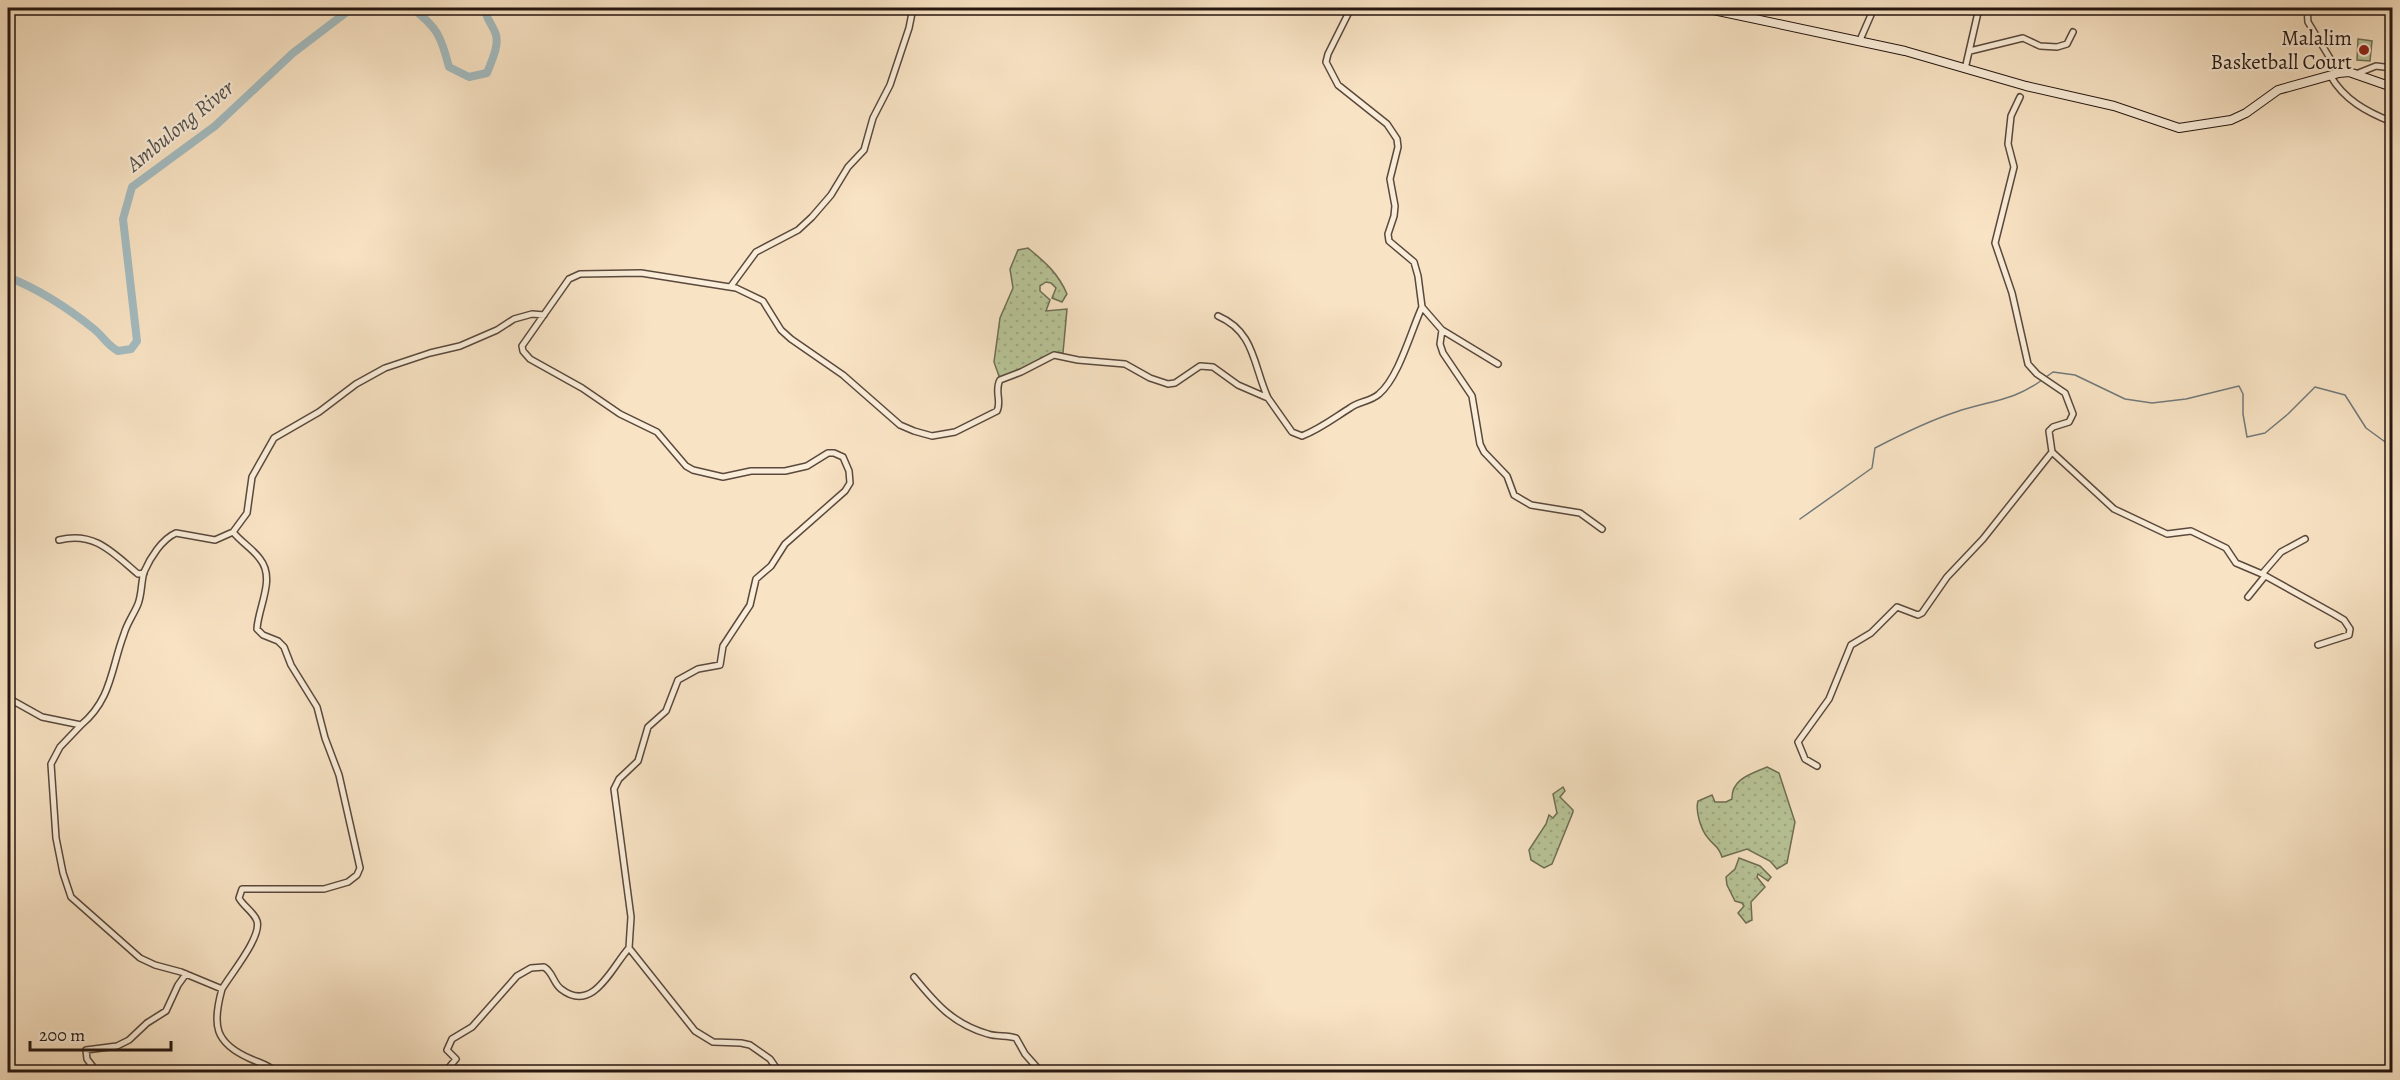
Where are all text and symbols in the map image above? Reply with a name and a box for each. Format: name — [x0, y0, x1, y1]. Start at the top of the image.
place label: Malalim Basketball Court — [2211, 24, 2352, 76]
marker: Malalim Basketball Court — [2357, 43, 2371, 57]
water label: Ambulong River — [119, 72, 241, 179]
scale bar — [30, 1014, 171, 1052]
text: 200 m — [39, 1023, 85, 1047]

